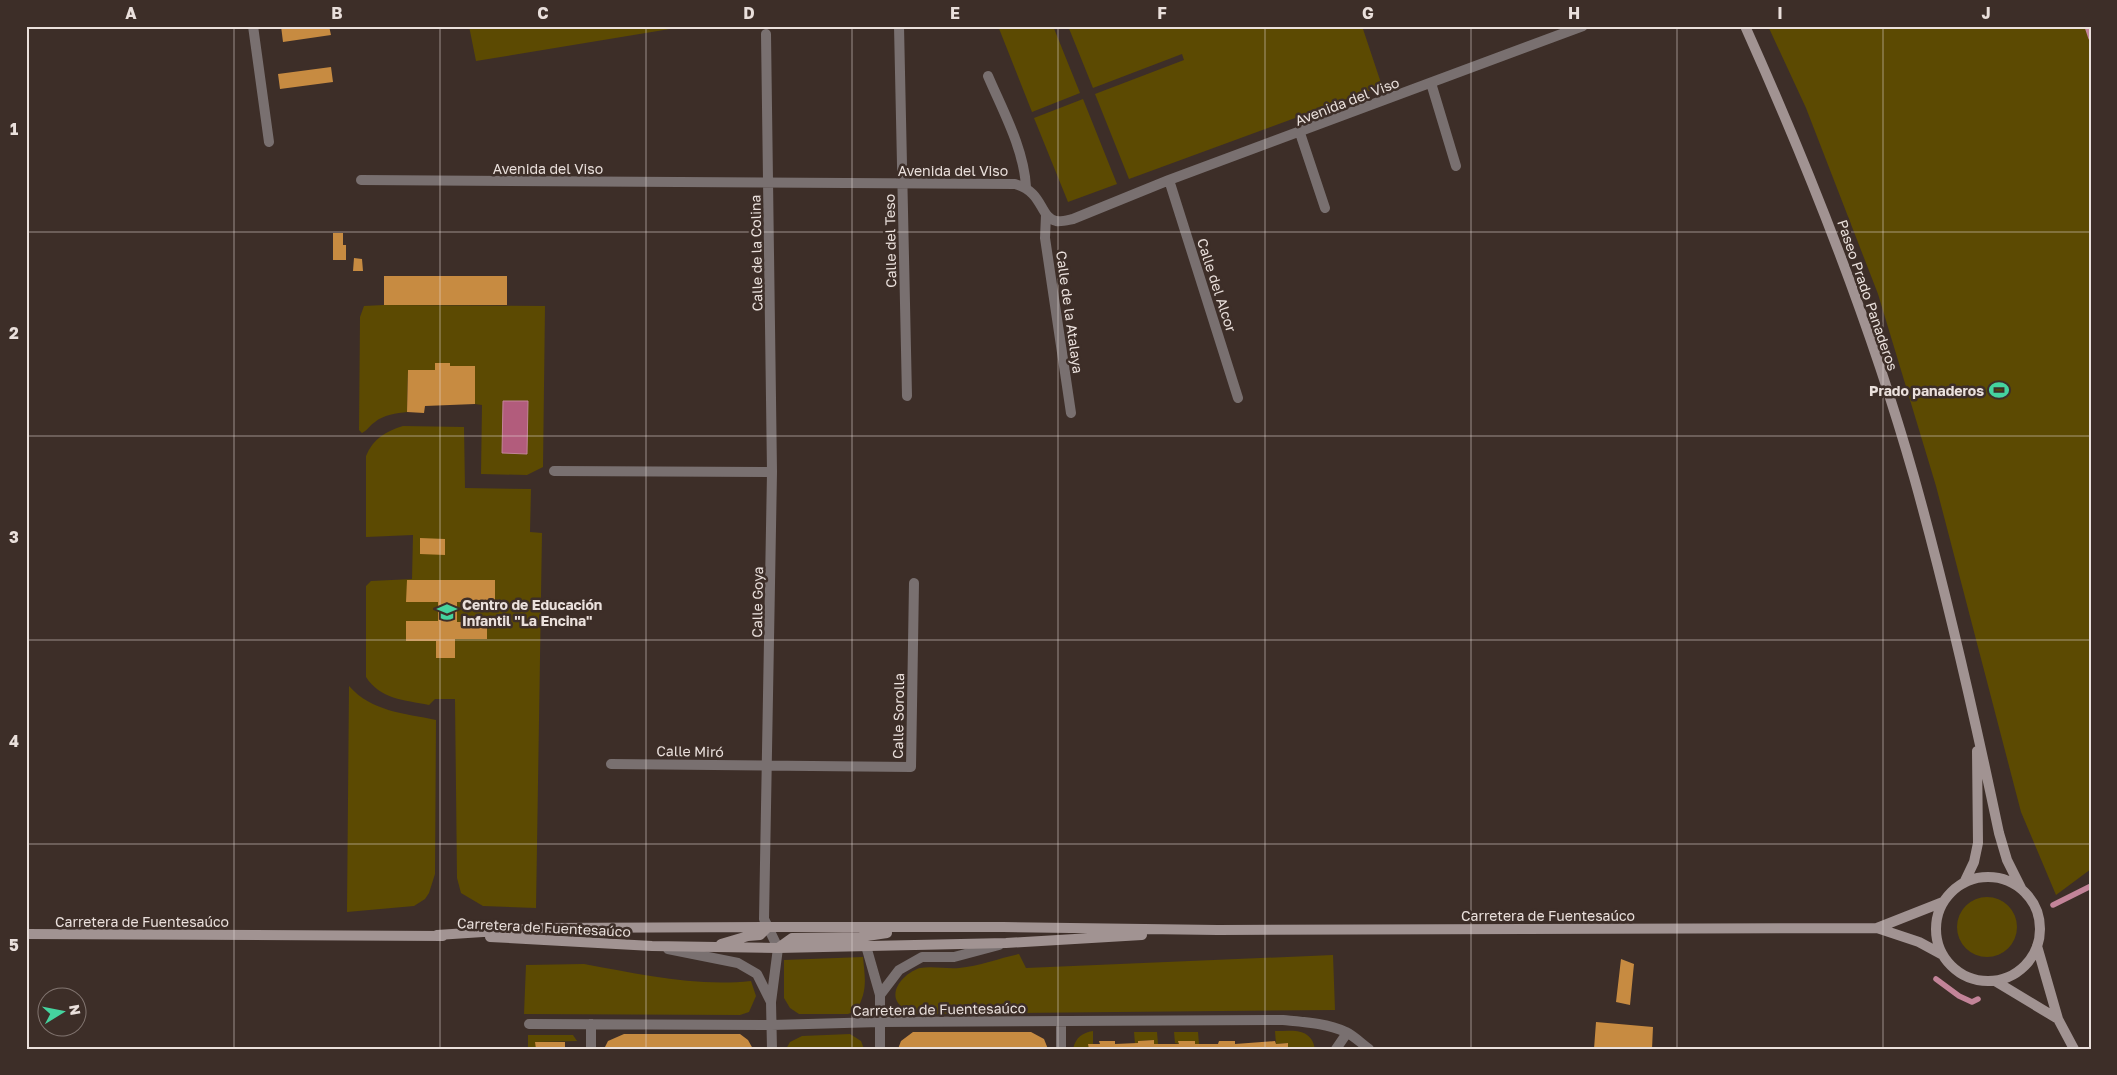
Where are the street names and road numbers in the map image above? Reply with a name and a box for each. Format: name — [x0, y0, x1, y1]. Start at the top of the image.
street label: Avenida del Viso — [1292, 73, 1402, 129]
street label: Avenida del Viso — [493, 160, 603, 177]
street label: Avenida del Viso — [898, 162, 1008, 179]
street label: Calle del Teso — [881, 194, 899, 288]
street label: Calle de la Colina — [746, 195, 766, 311]
street label: Paseo Prado Panaderos — [1834, 217, 1902, 373]
street label: Calle del Alcor — [1194, 236, 1240, 335]
street label: Calle de la Atalaya — [1053, 250, 1087, 374]
street label: Calle Goya — [748, 566, 766, 638]
street label: Calle Sorolla — [889, 673, 907, 759]
street label: Calle Miró — [656, 742, 724, 760]
street label: Carretera de Fuentesaúco — [1461, 907, 1635, 924]
street label: Carretera de Fuentesaúco — [55, 913, 229, 930]
street label: Carretera de Fuentesaúco — [457, 914, 631, 940]
street label: Carretera de Fuentesaúco — [852, 999, 1026, 1019]

